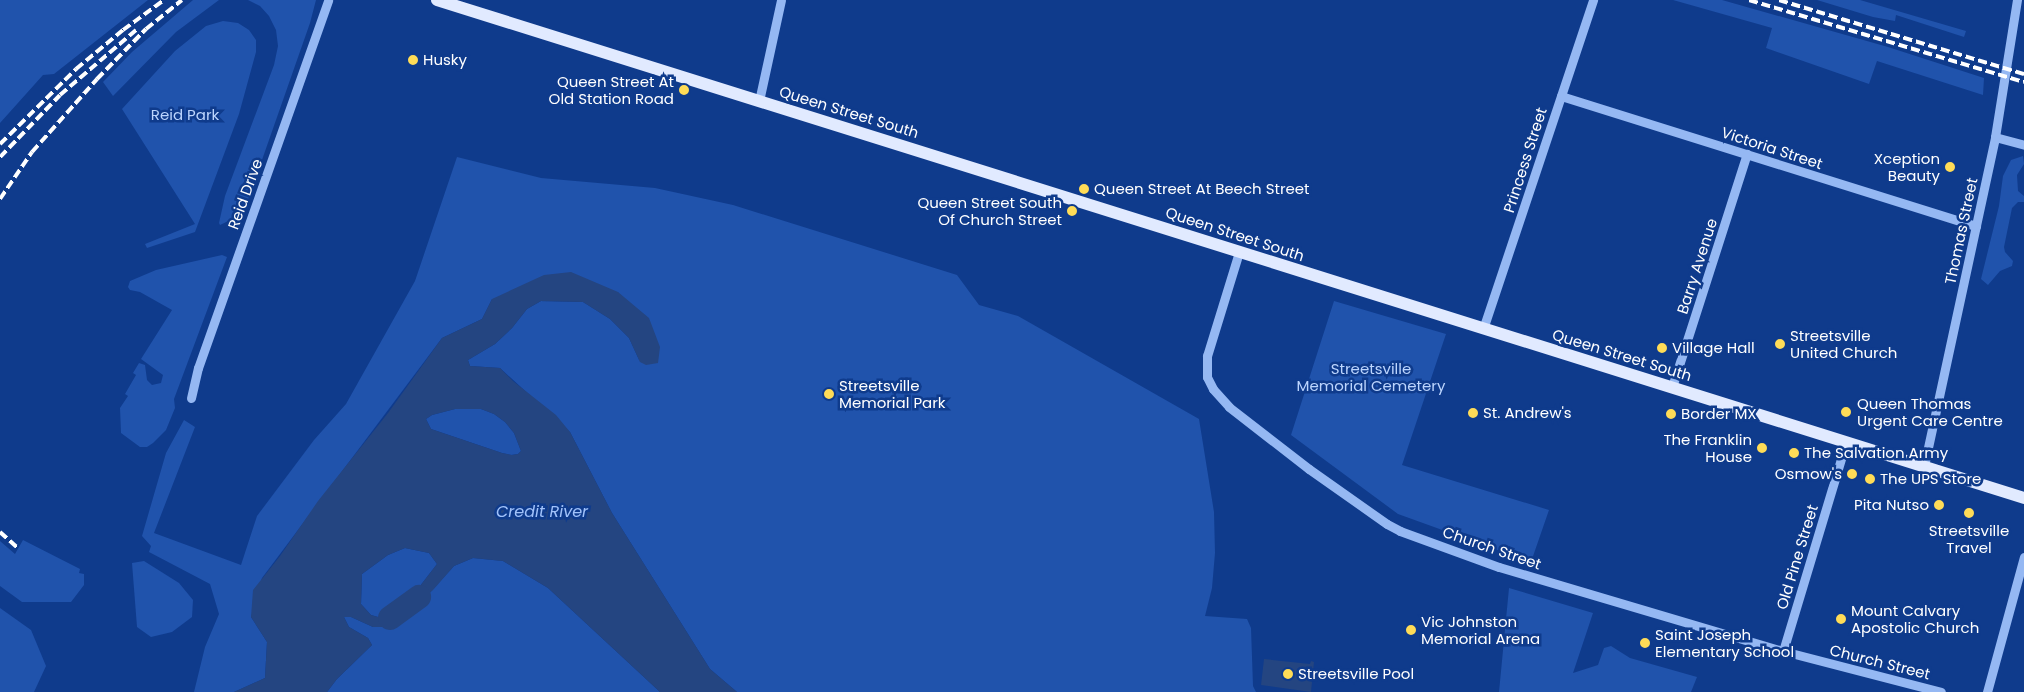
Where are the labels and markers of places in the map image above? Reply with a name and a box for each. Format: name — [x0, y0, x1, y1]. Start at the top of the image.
place label: Husky — [423, 51, 467, 69]
marker: Husky — [407, 54, 419, 66]
place label: Queen Street At Old Station Road — [549, 72, 674, 107]
marker: Queen Street At Old Station Road — [678, 84, 690, 96]
place label: Xception Beauty — [1874, 149, 1940, 184]
marker: Xception Beauty — [1944, 161, 1956, 173]
place label: Queen Street At Beech Street — [1094, 180, 1310, 198]
marker: Queen Street At Beech Street — [1078, 183, 1090, 195]
place label: Queen Street South Of Church Street — [917, 193, 1062, 228]
marker: Queen Street South Of Church Street — [1066, 205, 1078, 217]
place label: Streetsville United Church — [1790, 326, 1897, 361]
marker: Streetsville United Church — [1774, 338, 1786, 350]
place label: Village Hall — [1672, 339, 1755, 357]
marker: Village Hall — [1656, 342, 1668, 354]
place label: Streetsville Memorial Park — [839, 376, 946, 411]
marker: Streetsville Memorial Park — [823, 388, 835, 400]
place label: Queen Thomas Urgent Care Centre — [1857, 394, 2003, 429]
place label: St. Andrew's — [1483, 404, 1572, 422]
place label: Border MX — [1681, 405, 1757, 423]
marker: Queen Thomas Urgent Care Centre — [1839, 405, 1853, 419]
marker: St. Andrew's — [1467, 407, 1479, 419]
marker: Border MX — [1665, 408, 1677, 420]
place label: The Franklin House — [1663, 430, 1752, 465]
marker: The Franklin House — [1756, 442, 1768, 454]
place label: The Salvation Army — [1804, 444, 1948, 462]
marker: The Salvation Army — [1788, 447, 1800, 459]
place label: Osmow's — [1775, 465, 1842, 483]
marker: Osmow's — [1846, 468, 1858, 480]
place label: The UPS Store — [1880, 470, 1981, 488]
marker: The UPS Store — [1864, 473, 1876, 485]
place label: Pita Nutso — [1854, 496, 1929, 514]
marker: Pita Nutso — [1933, 499, 1945, 511]
marker: Streetsville Travel — [1963, 507, 1975, 519]
place label: Streetsville Travel — [1929, 521, 2009, 556]
place label: Mount Calvary Apostolic Church — [1851, 601, 1979, 636]
place label: Vic Johnston Memorial Arena — [1421, 612, 1540, 647]
marker: Mount Calvary Apostolic Church — [1835, 613, 1847, 625]
marker: Vic Johnston Memorial Arena — [1405, 624, 1417, 636]
place label: Saint Joseph Elementary School — [1655, 625, 1794, 660]
marker: Saint Joseph Elementary School — [1639, 637, 1651, 649]
place label: Streetsville Pool — [1298, 665, 1414, 683]
marker: Streetsville Pool — [1282, 668, 1294, 680]

